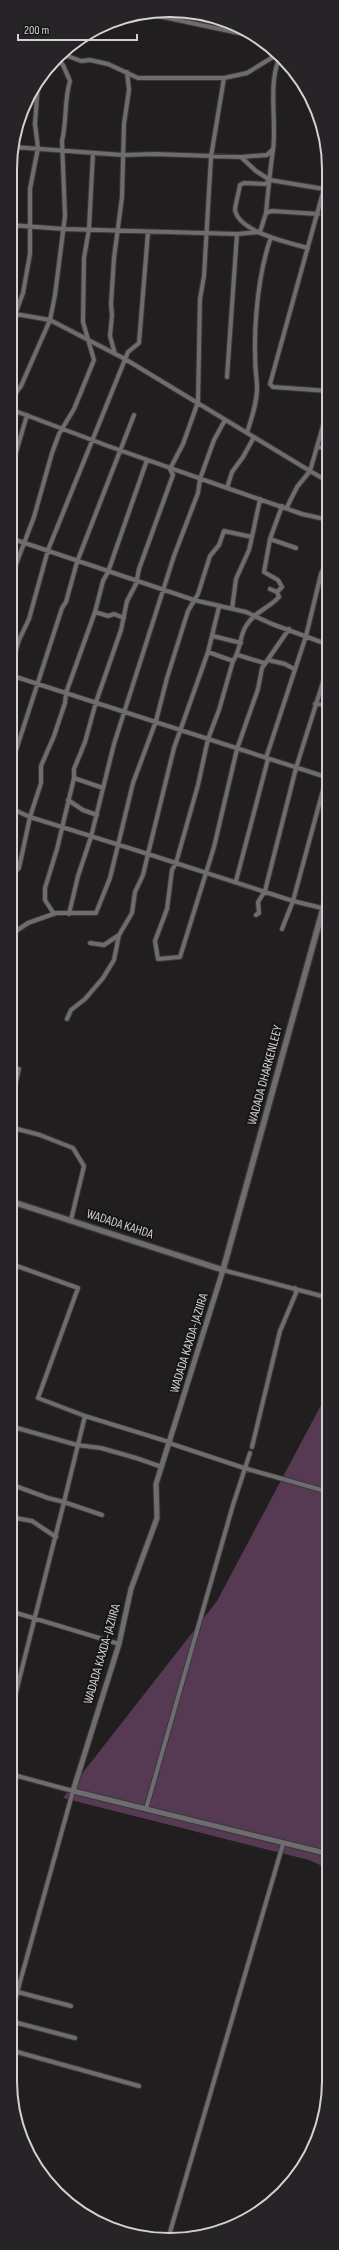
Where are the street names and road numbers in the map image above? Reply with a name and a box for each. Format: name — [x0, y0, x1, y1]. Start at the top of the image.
street label: WADADA DHARKENLEEY — [244, 1023, 286, 1127]
street label: WADADA KAHDA — [85, 1206, 156, 1242]
street label: WADADA KAXDA-JAZIIRA — [166, 1291, 212, 1395]
street label: WADADA KAXDA-JAZIIRA — [80, 1602, 124, 1706]

